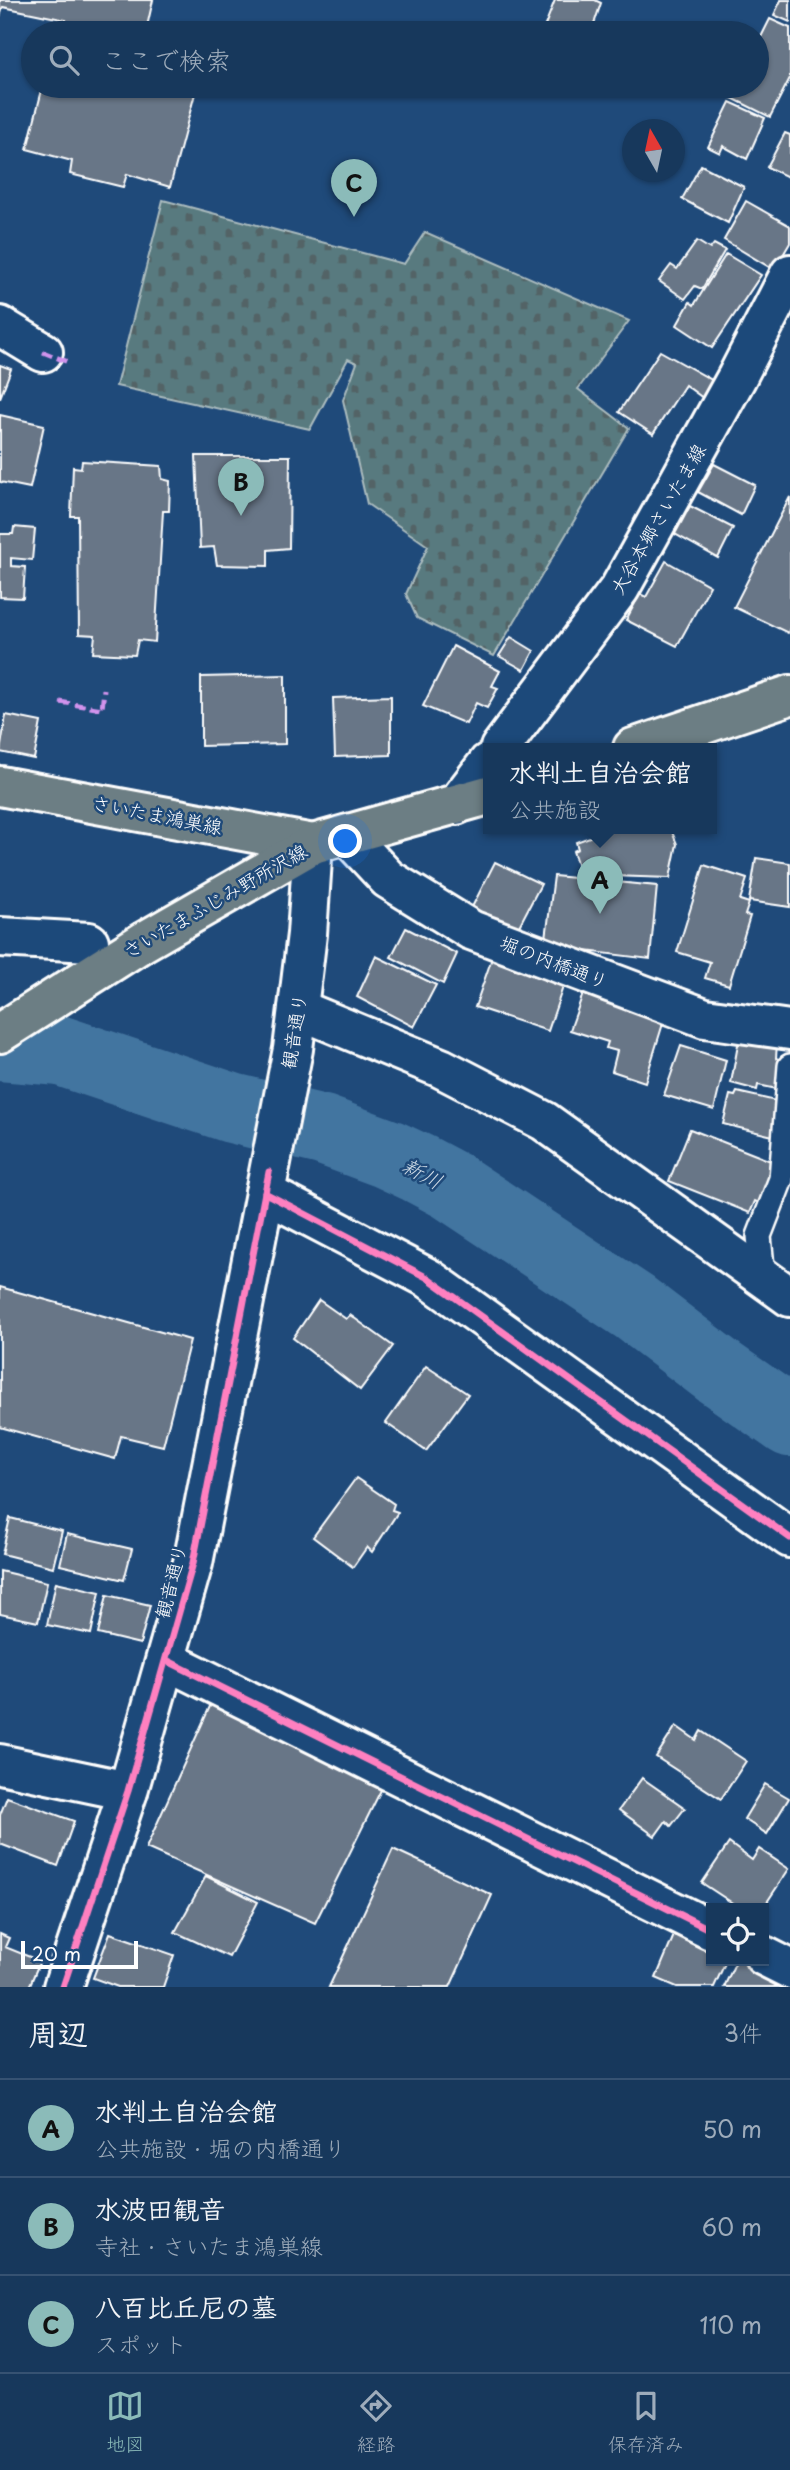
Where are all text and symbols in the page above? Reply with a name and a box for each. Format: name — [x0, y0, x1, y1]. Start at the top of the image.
search box — [21, 21, 769, 98]
text: ここで検索 — [101, 40, 231, 79]
icon: search — [45, 41, 83, 79]
north arrow — [622, 119, 685, 182]
pin: C — [331, 159, 377, 217]
street label: 大谷本郷さいたま線 — [602, 438, 712, 599]
pin: B — [218, 458, 264, 516]
popup — [483, 743, 717, 834]
text: 水判土自治会館 — [509, 752, 691, 791]
street label: さいたま鴻巣線 — [90, 788, 225, 840]
text: 公共施設 — [509, 791, 601, 826]
your location — [328, 824, 362, 858]
street label: さいたまふじみ野所沢線 — [117, 836, 312, 964]
pin: A — [577, 856, 623, 914]
street label: 堀の内橋通り — [496, 928, 613, 995]
street label: 観音通り — [273, 991, 313, 1071]
water label: 新川 — [397, 1148, 449, 1196]
street label: 観音通り — [147, 1540, 193, 1621]
map controls — [706, 1903, 769, 1966]
button: locate — [706, 1903, 769, 1966]
scale bar — [21, 1938, 138, 1970]
text: 20 m — [32, 1939, 81, 1967]
text: 周辺 — [28, 2010, 88, 2055]
text: 3件 — [724, 2015, 762, 2050]
text: 水判土自治会館 — [95, 2091, 277, 2130]
text: A — [42, 2111, 60, 2146]
text: 50 m — [702, 2111, 762, 2146]
text: 公共施設 · 堀の内橋通り — [95, 2130, 347, 2165]
text: 水波田観音 — [95, 2189, 225, 2228]
text: B — [43, 2209, 59, 2244]
text: 60 m — [702, 2209, 762, 2244]
text: 寺社 · さいたま鴻巣線 — [95, 2228, 323, 2263]
text: 八百比丘尼の墓 — [95, 2287, 277, 2326]
text: C — [42, 2307, 60, 2342]
text: 110 m — [700, 2307, 762, 2342]
text: スポット — [95, 2326, 187, 2361]
tab: 地図 — [106, 2387, 144, 2457]
tab: 経路 — [357, 2387, 395, 2457]
tab: 保存済み — [608, 2387, 684, 2457]

